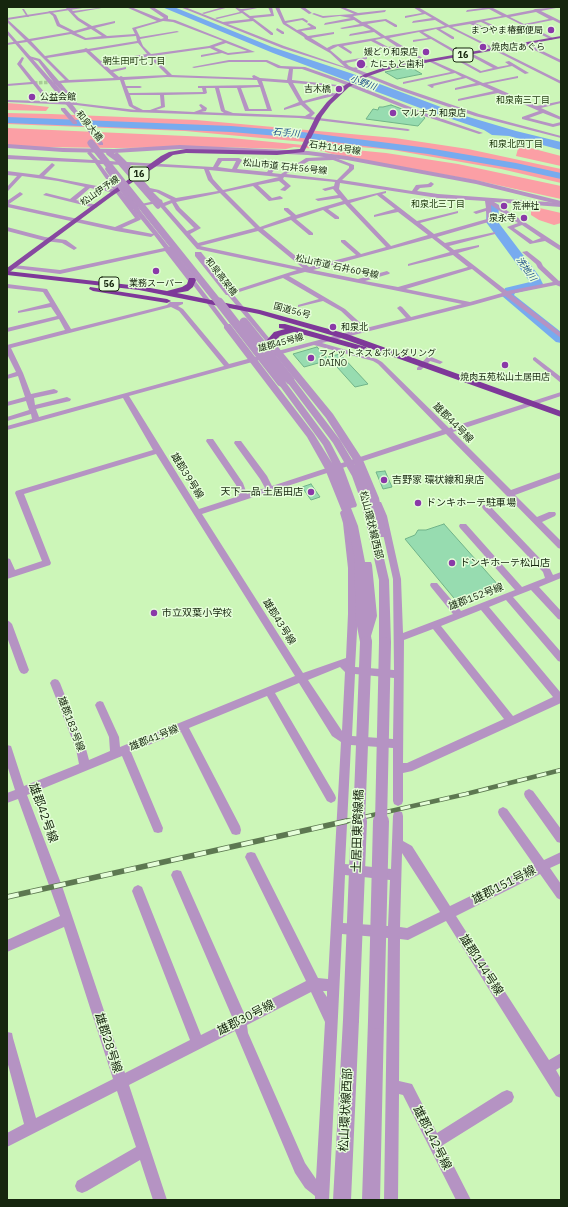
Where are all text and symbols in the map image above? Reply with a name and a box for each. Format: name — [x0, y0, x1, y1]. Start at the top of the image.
place label: まつやま椿郵便局 — [471, 25, 543, 35]
marker: まつやま椿郵便局 — [546, 25, 556, 35]
marker: 焼肉店あぐら — [478, 42, 488, 52]
place label: 焼肉店あぐら — [491, 42, 545, 52]
place label: 媛どり和泉店 — [364, 47, 418, 57]
marker: 媛どり和泉店 — [421, 47, 431, 57]
road number: 16 — [453, 48, 473, 62]
district label: 朝生田町七丁目 — [103, 56, 165, 66]
marker: たにもと歯科 — [355, 58, 367, 70]
place label: たにもと歯科 — [370, 59, 424, 69]
water label: 小野川 — [348, 73, 378, 93]
place label: 吉木橋 — [304, 84, 331, 94]
marker: 吉木橋 — [334, 84, 344, 94]
marker: 公益会館 — [27, 92, 37, 102]
place label: 公益会館 — [40, 92, 76, 102]
district label: 和泉南三丁目 — [496, 95, 550, 105]
marker: マルナカ 和泉店 — [388, 108, 398, 118]
place label: マルナカ 和泉店 — [401, 108, 466, 118]
street label: 和泉大橋 — [73, 109, 105, 143]
water label: 石手川 — [272, 126, 300, 140]
street label: 石井114号線 — [308, 139, 362, 157]
district label: 和泉北四丁目 — [489, 139, 543, 149]
street label: 松山市道 石井56号線 — [242, 157, 328, 177]
road number: 16 — [129, 167, 149, 181]
street label: 松山伊予線 — [78, 174, 122, 208]
district label: 和泉北三丁目 — [411, 199, 465, 209]
marker: 荒神社 — [499, 201, 509, 211]
place label: 荒神社 — [512, 201, 539, 211]
place label: 泉永寺 — [489, 213, 516, 223]
marker: 泉永寺 — [519, 213, 529, 223]
street label: 松山市道 石井60号線 — [294, 253, 380, 281]
water label: 洗地川 — [514, 255, 538, 283]
street label: 和泉高架橋 — [203, 256, 239, 298]
marker: 業務スーパー — [151, 266, 161, 276]
road number: 56 — [99, 277, 119, 291]
place label: 業務スーパー — [129, 278, 183, 288]
street label: 国道56号 — [272, 301, 312, 321]
marker: 和泉北 — [328, 322, 338, 332]
place label: 和泉北 — [341, 322, 368, 332]
street label: 雄郡45号線 — [257, 332, 305, 354]
place label: フィットネス＆ボルダリング DAINO — [319, 348, 436, 369]
marker: フィットネス＆ボルダリング DAINO — [306, 353, 316, 363]
marker: 焼肉五苑松山土居田店 — [500, 360, 510, 370]
place label: 焼肉五苑松山土居田店 — [460, 372, 550, 382]
street label: 雄郡44号線 — [430, 400, 476, 446]
street label: 雄郡39号線 — [168, 451, 206, 501]
place label: 吉野家 環状線和泉店 — [392, 474, 484, 486]
marker: 吉野家 環状線和泉店 — [379, 475, 389, 485]
place label: 天下一品 土居田店 — [221, 486, 303, 498]
marker: 天下一品 土居田店 — [306, 487, 316, 497]
street label: 松山環状線西部 — [357, 490, 385, 560]
place label: ドンキホーテ駐車場 — [426, 497, 516, 509]
marker: ドンキホーテ駐車場 — [413, 498, 423, 508]
place label: ドンキホーテ松山店 — [460, 557, 550, 569]
marker: ドンキホーテ松山店 — [447, 558, 457, 568]
street label: 雄郡152号線 — [447, 581, 505, 613]
street label: 雄郡43号線 — [260, 597, 298, 647]
place label: 市立双葉小学校 — [162, 607, 232, 619]
marker: 市立双葉小学校 — [149, 608, 159, 618]
street label: 雄郡183号線 — [55, 695, 87, 753]
street label: 雄郡41号線 — [128, 723, 180, 753]
street label: 雄郡42号線 — [26, 781, 60, 845]
street label: 土居田東跨線橋 — [349, 789, 367, 873]
street label: 雄郡151号線 — [470, 863, 538, 907]
street label: 雄郡144号線 — [456, 932, 506, 998]
street label: 雄郡30号線 — [215, 997, 277, 1039]
street label: 雄郡28号線 — [92, 1011, 124, 1075]
street label: 松山環状線西部 — [337, 1068, 355, 1152]
street label: 雄郡142号線 — [410, 1104, 454, 1172]

